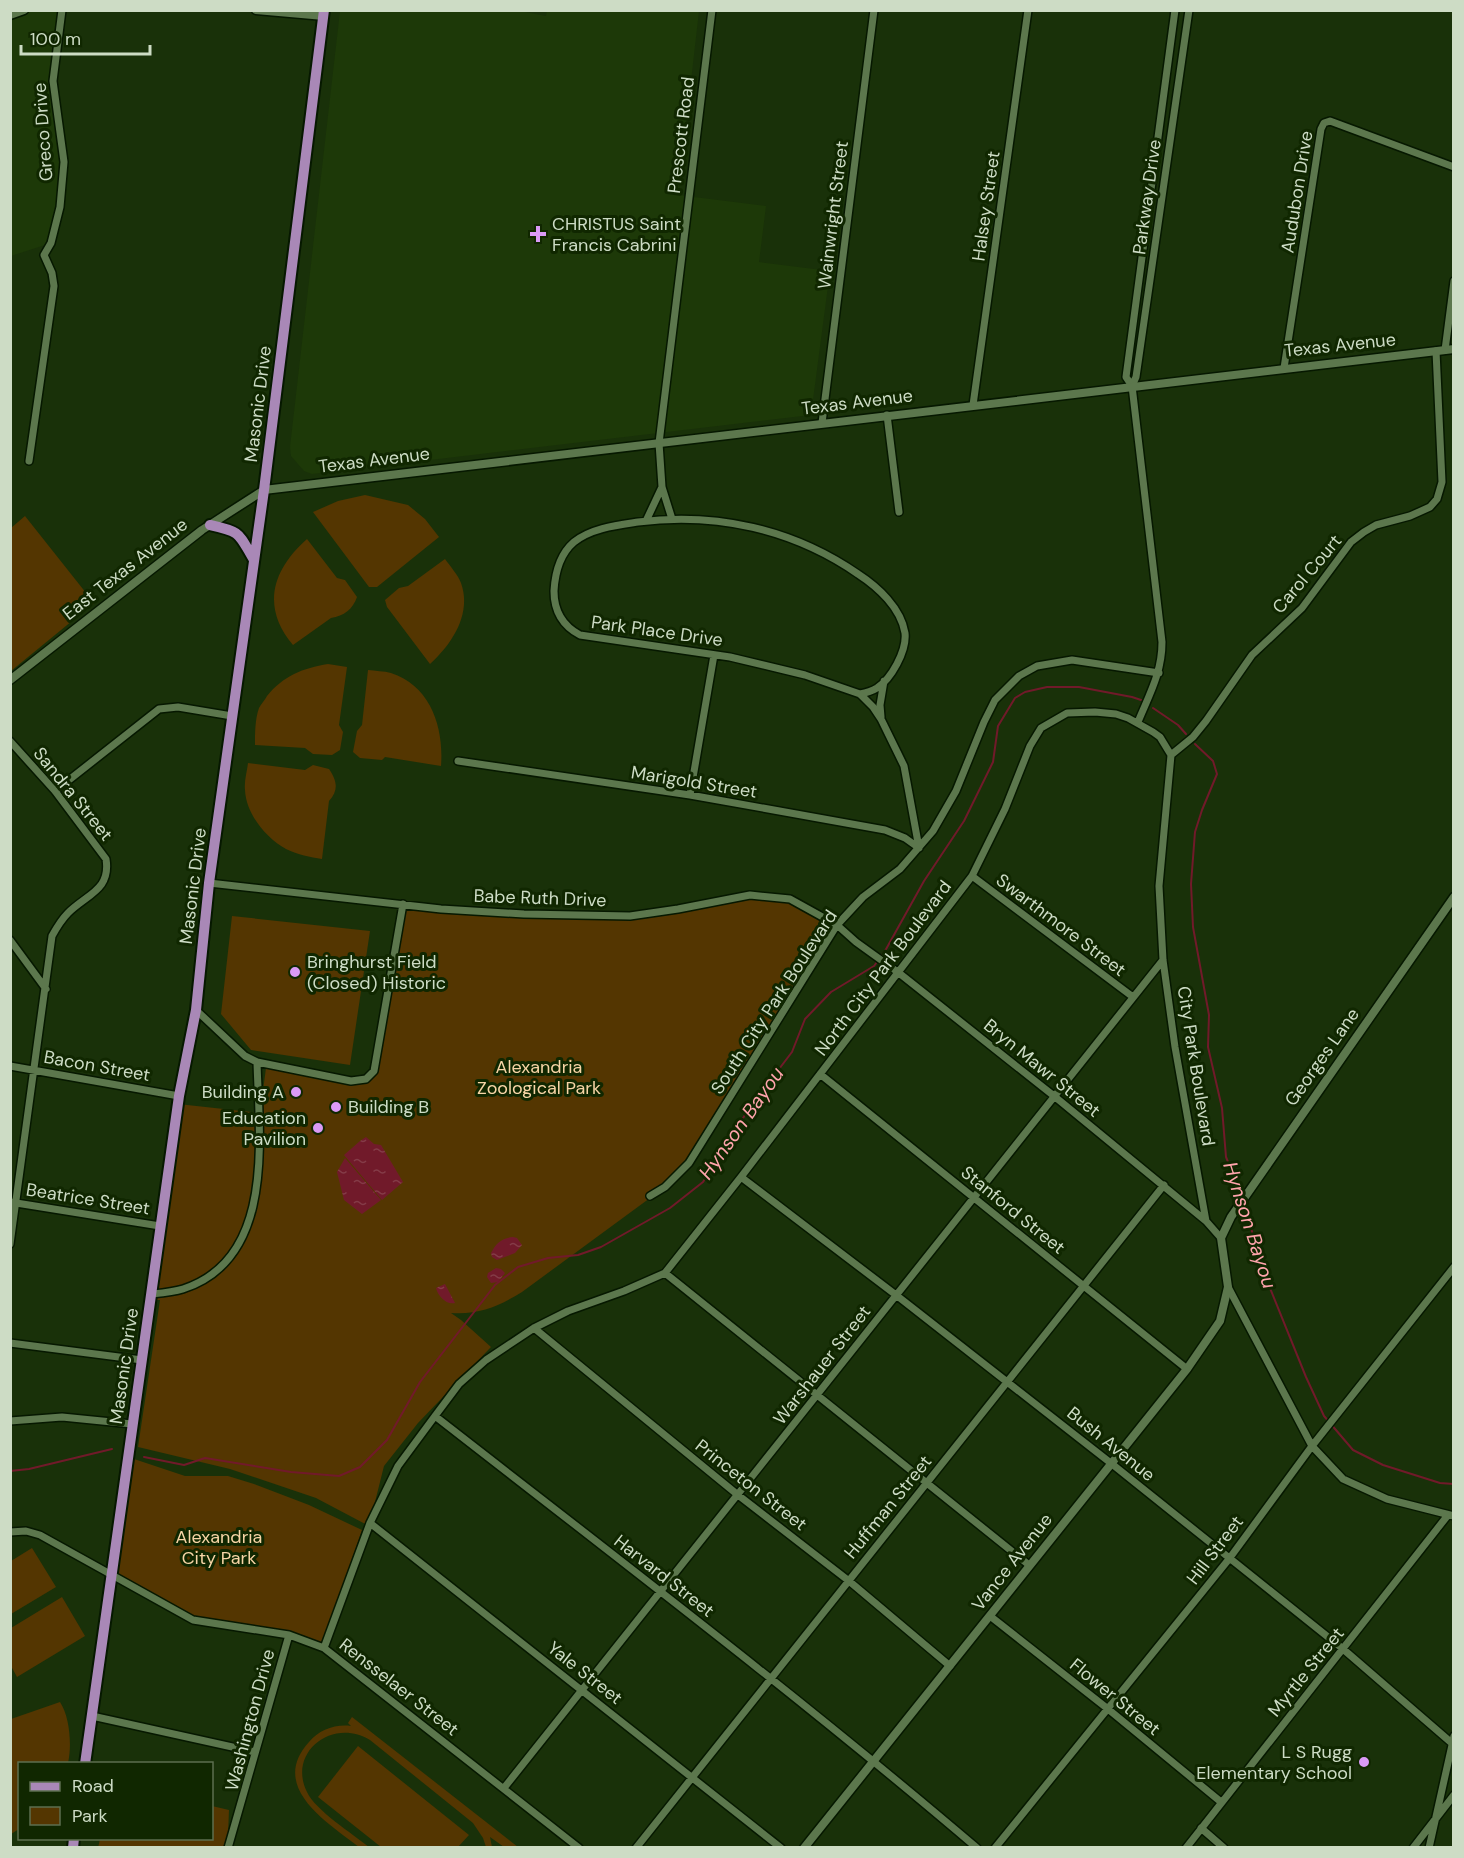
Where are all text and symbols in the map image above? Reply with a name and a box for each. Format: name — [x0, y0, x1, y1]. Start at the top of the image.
scale bar — [21, 18, 150, 56]
text: 100 m — [30, 27, 81, 51]
street label: Prescott Road — [662, 75, 700, 195]
street label: Greco Drive — [28, 82, 58, 182]
street label: Audubon Drive — [1275, 129, 1319, 255]
street label: Parkway Drive — [1127, 138, 1167, 256]
street label: Wainwright Street — [812, 140, 854, 290]
street label: Halsey Street — [966, 149, 1006, 263]
place label: CHRISTUS Saint Francis Cabrini — [552, 212, 681, 257]
marker: CHRISTUS Saint Francis Cabrini — [529, 225, 547, 243]
street label: Texas Avenue — [1283, 327, 1397, 363]
street label: Masonic Drive — [239, 344, 277, 464]
street label: Texas Avenue — [800, 383, 914, 421]
street label: Texas Avenue — [317, 441, 431, 479]
street label: East Texas Avenue — [58, 513, 192, 625]
street label: Carol Court — [1267, 529, 1347, 619]
street label: Park Place Drive — [590, 610, 724, 652]
street label: Sandra Street — [28, 742, 118, 846]
street label: Marigold Street — [629, 760, 759, 804]
street label: Masonic Drive — [174, 826, 212, 946]
street label: Swarthmore Street — [991, 868, 1131, 982]
street label: North City Park Boulevard — [809, 876, 957, 1060]
street label: Babe Ruth Drive — [473, 884, 607, 912]
street label: South City Park Boulevard — [705, 905, 843, 1099]
place label: Bringhurst Field (Closed) Historic — [307, 950, 446, 995]
marker: Bringhurst Field (Closed) Historic — [288, 965, 302, 979]
street label: City Park Boulevard — [1172, 984, 1220, 1148]
street label: Georges Lane — [1279, 1003, 1365, 1111]
street label: Bryn Mawr Street — [979, 1013, 1105, 1123]
street label: Bacon Street — [42, 1045, 152, 1087]
park label: Alexandria Zoological Park — [477, 1055, 601, 1100]
water label: Hynson Bayou — [693, 1061, 789, 1185]
place label: Building A — [202, 1080, 284, 1104]
marker: Building A — [289, 1085, 303, 1099]
place label: Building B — [348, 1095, 429, 1119]
marker: Building B — [329, 1100, 343, 1114]
place label: Education Pavilion — [222, 1106, 306, 1151]
marker: Education Pavilion — [311, 1121, 325, 1135]
water label: Hynson Bayou — [1217, 1158, 1283, 1292]
street label: Stanford Street — [956, 1161, 1070, 1259]
street label: Beatrice Street — [24, 1177, 152, 1221]
street label: Warshauer Street — [768, 1300, 876, 1430]
street label: Masonic Drive — [104, 1306, 144, 1426]
street label: Bush Avenue — [1062, 1401, 1160, 1487]
street label: Princeton Street — [690, 1434, 812, 1536]
street label: Huffman Street — [839, 1450, 937, 1564]
street label: Vance Avenue — [966, 1508, 1058, 1616]
street label: Hill Street — [1181, 1511, 1249, 1589]
park label: Alexandria City Park — [176, 1525, 262, 1570]
street label: Harvard Street — [609, 1529, 719, 1623]
street label: Myrtle Street — [1262, 1622, 1350, 1722]
street label: Rensselaer Street — [334, 1633, 464, 1741]
street label: Yale Street — [543, 1636, 627, 1710]
street label: Washington Drive — [220, 1647, 280, 1793]
street label: Flower Street — [1065, 1653, 1165, 1741]
place label: L S Rugg Elementary School — [1196, 1740, 1352, 1785]
marker: L S Rugg Elementary School — [1357, 1755, 1371, 1769]
legend — [18, 1762, 213, 1840]
text: Road — [72, 1774, 114, 1798]
text: Park — [72, 1804, 108, 1828]

